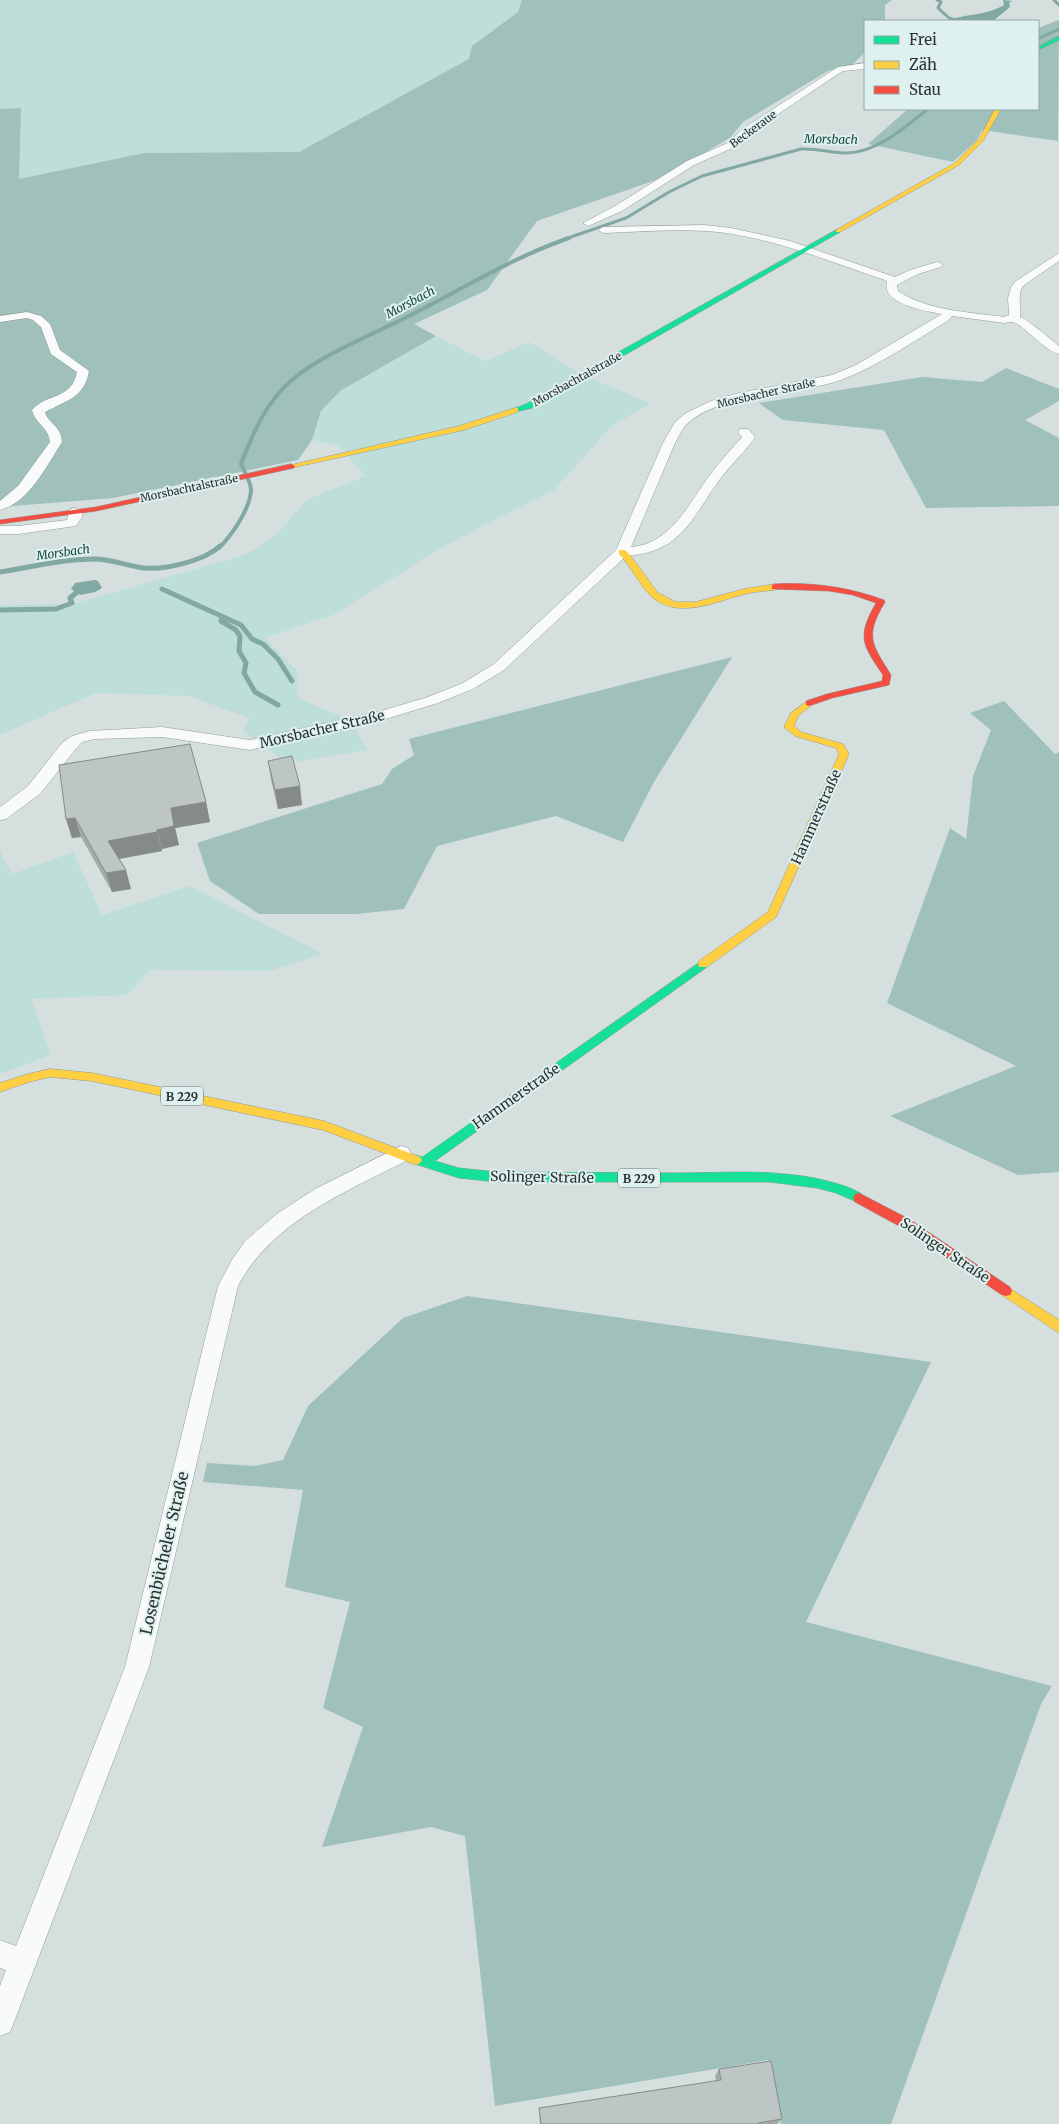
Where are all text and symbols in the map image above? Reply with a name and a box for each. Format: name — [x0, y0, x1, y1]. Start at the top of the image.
legend — [864, 20, 1039, 110]
text: Frei — [909, 30, 937, 49]
text: Zäh — [909, 55, 937, 74]
text: Stau — [909, 80, 941, 99]
street label: Beckeraue — [727, 107, 779, 151]
water label: Morsbach — [803, 131, 858, 147]
water label: Morsbach — [382, 283, 437, 322]
street label: Morsbachtalstraße — [530, 349, 624, 409]
street label: Morsbacher Straße — [715, 375, 817, 411]
street label: Morsbachtalstraße — [139, 471, 239, 505]
water label: Morsbach — [34, 541, 91, 563]
street label: Morsbacher Straße — [258, 706, 386, 752]
street label: Hammerstraße — [787, 767, 845, 867]
street label: Hammerstraße — [469, 1059, 563, 1133]
road number: B 229 — [161, 1086, 203, 1106]
street label: Solinger Straße — [490, 1167, 594, 1187]
road number: B 229 — [618, 1168, 660, 1188]
street label: Solinger Straße — [897, 1214, 993, 1286]
street label: Losenbücheler Straße — [135, 1469, 193, 1637]

